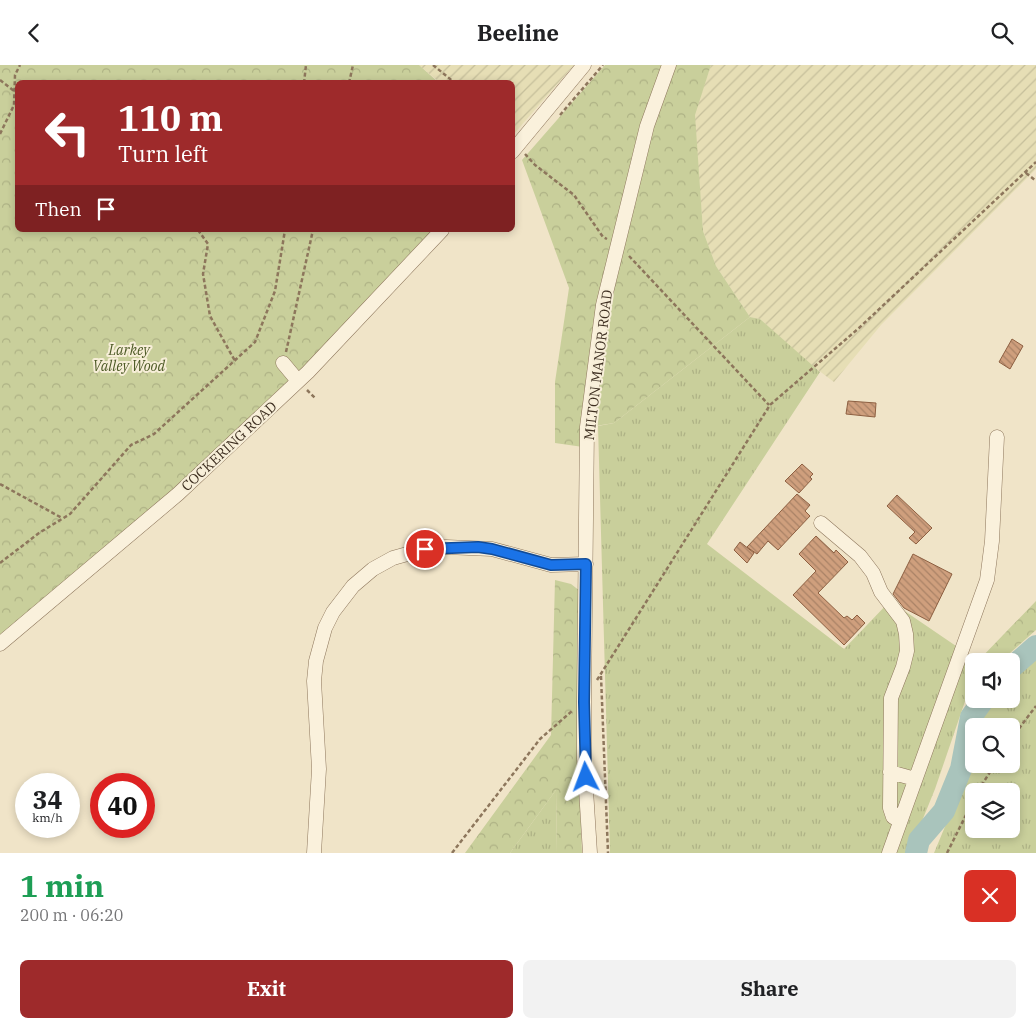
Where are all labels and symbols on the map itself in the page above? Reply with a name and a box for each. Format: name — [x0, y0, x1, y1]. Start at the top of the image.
street label: MILTON MANOR ROAD — [580, 289, 616, 441]
park label: Larkey Valley Wood — [93, 341, 166, 375]
street label: COCKERING ROAD — [178, 397, 281, 495]
pin — [404, 528, 446, 570]
position arrow — [559, 750, 611, 802]
speed limit sign: 40 — [90, 773, 155, 838]

